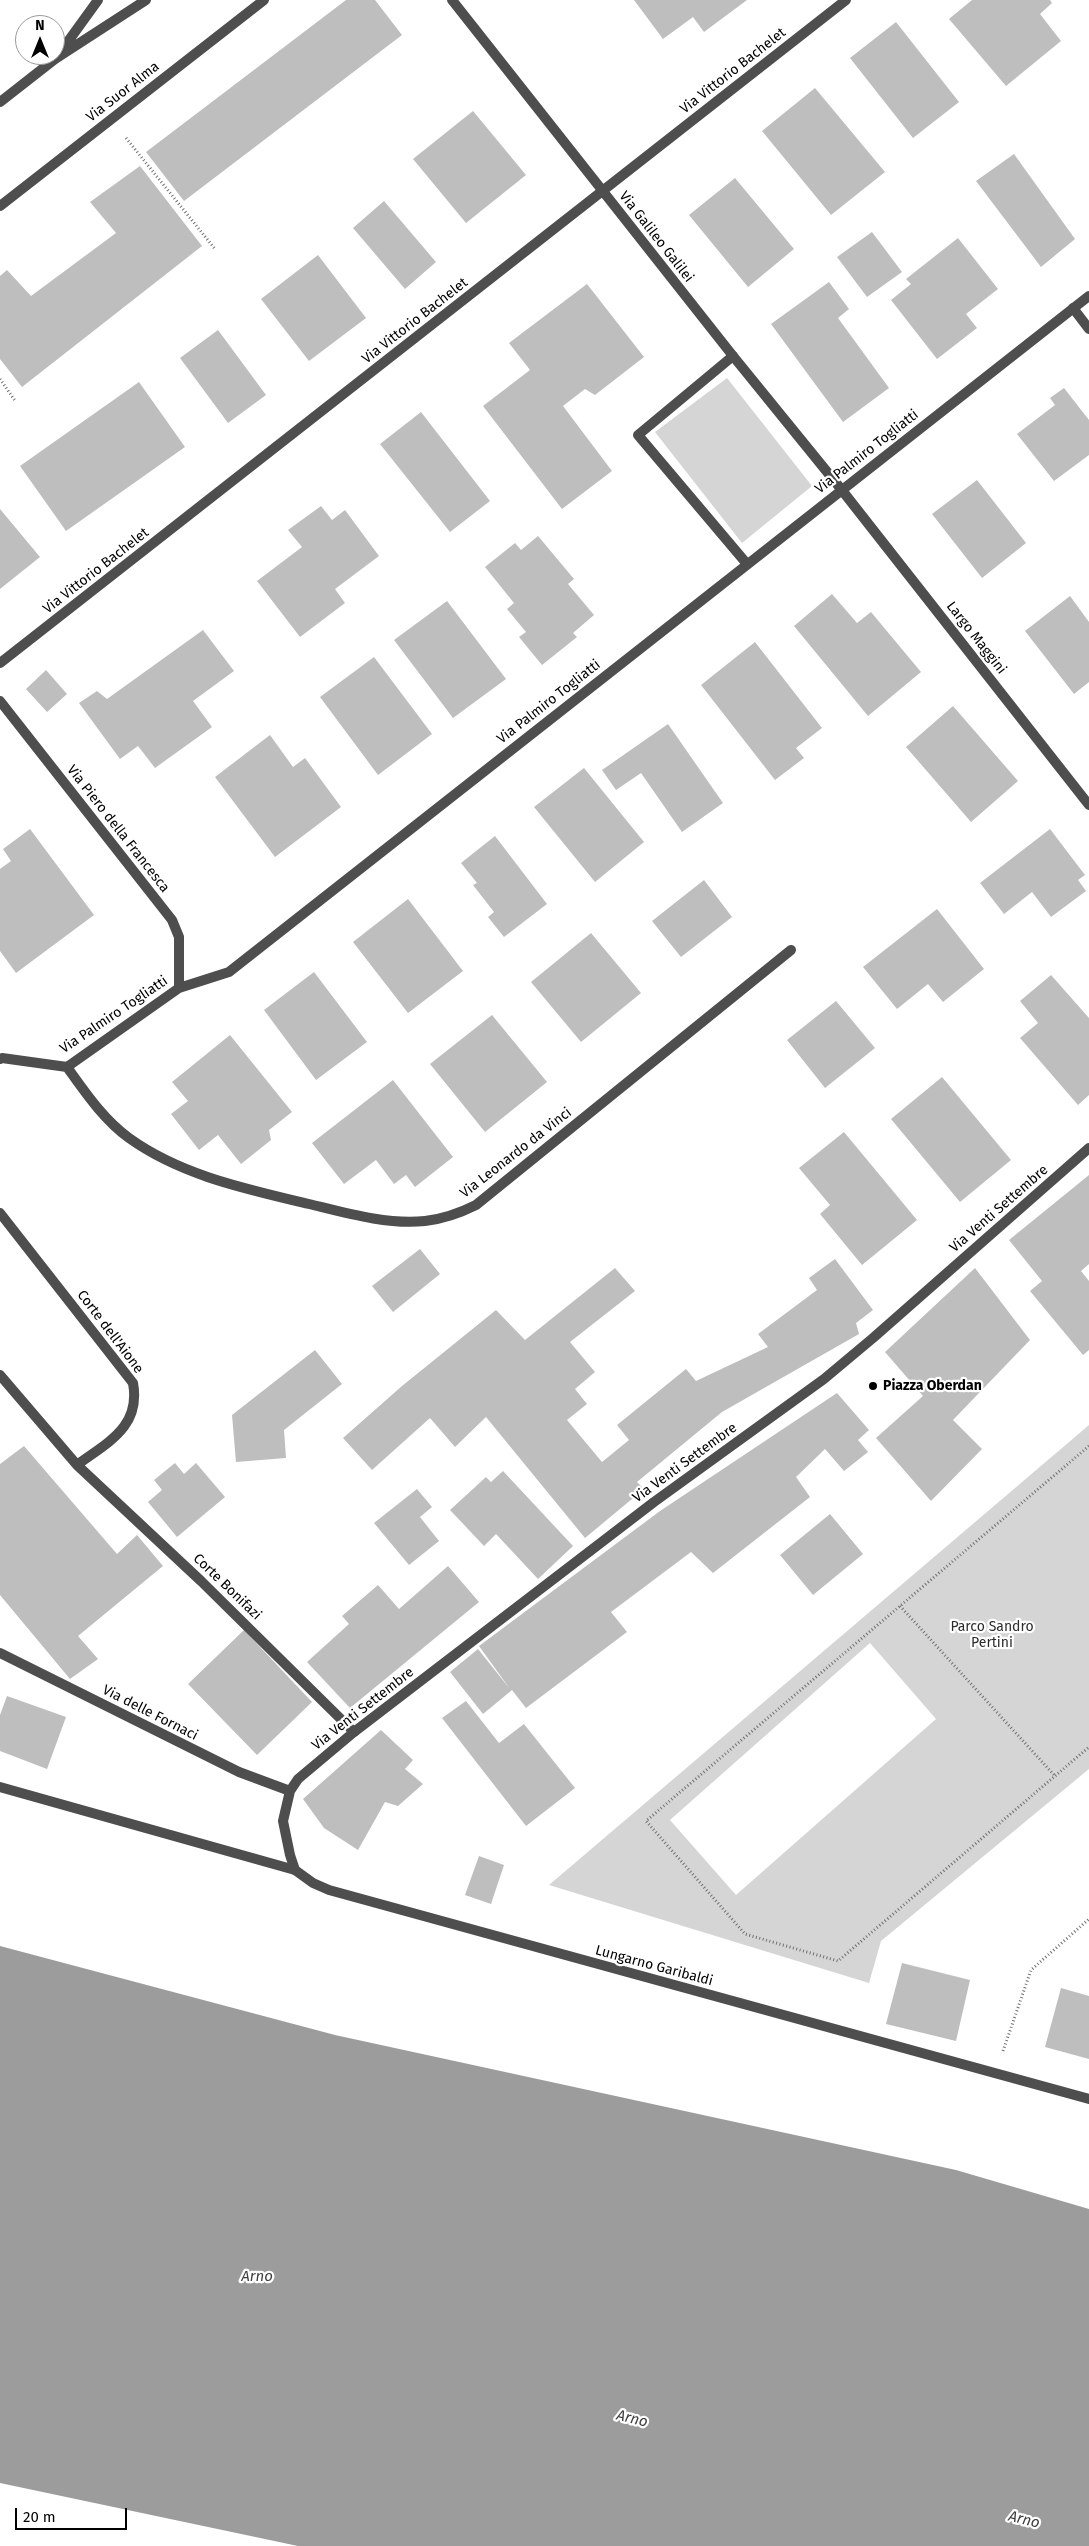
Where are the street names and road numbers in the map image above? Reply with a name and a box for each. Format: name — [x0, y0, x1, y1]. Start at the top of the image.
street label: Via Vittorio Bachelet — [677, 25, 789, 117]
street label: Via Suor Alma — [83, 58, 163, 126]
street label: Via Galileo Galilei — [615, 188, 697, 286]
street label: Via Vittorio Bachelet — [359, 275, 471, 367]
street label: Via Palmiro Togliatti — [812, 406, 922, 498]
street label: Via Vittorio Bachelet — [40, 525, 152, 617]
street label: Largo Maggini — [942, 598, 1010, 678]
street label: Via Palmiro Togliatti — [494, 656, 604, 748]
street label: Via Piero della Francesca — [63, 762, 173, 896]
street label: Via Palmiro Togliatti — [57, 973, 171, 1057]
street label: Via Leonardo da Vinci — [457, 1104, 575, 1202]
street label: Via Venti Settembre — [946, 1162, 1052, 1256]
street label: Corte dell'Aione — [73, 1287, 147, 1377]
street label: Via Venti Settembre — [630, 1420, 740, 1506]
street label: Corte Bonifazi — [189, 1550, 265, 1624]
street label: Via Venti Settembre — [309, 1664, 417, 1754]
street label: Via delle Fornaci — [99, 1682, 201, 1744]
street label: Lungarno Garibaldi — [593, 1942, 715, 1990]

